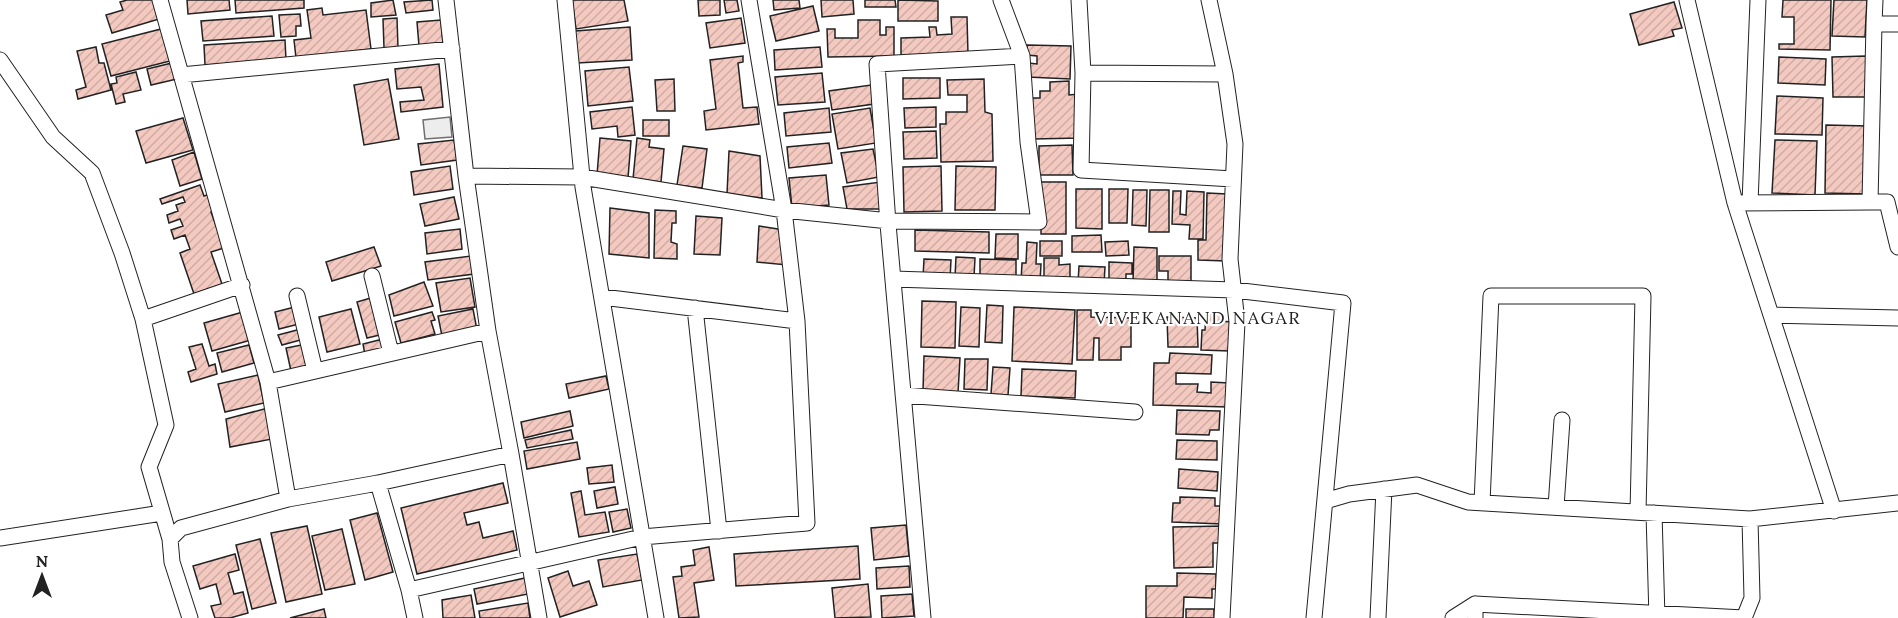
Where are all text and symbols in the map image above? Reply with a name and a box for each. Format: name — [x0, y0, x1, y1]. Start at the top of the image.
district label: VIVEKANAND NAGAR — [1094, 306, 1301, 329]
north arrow — [12, 546, 72, 606]
text: N — [36, 551, 48, 571]

